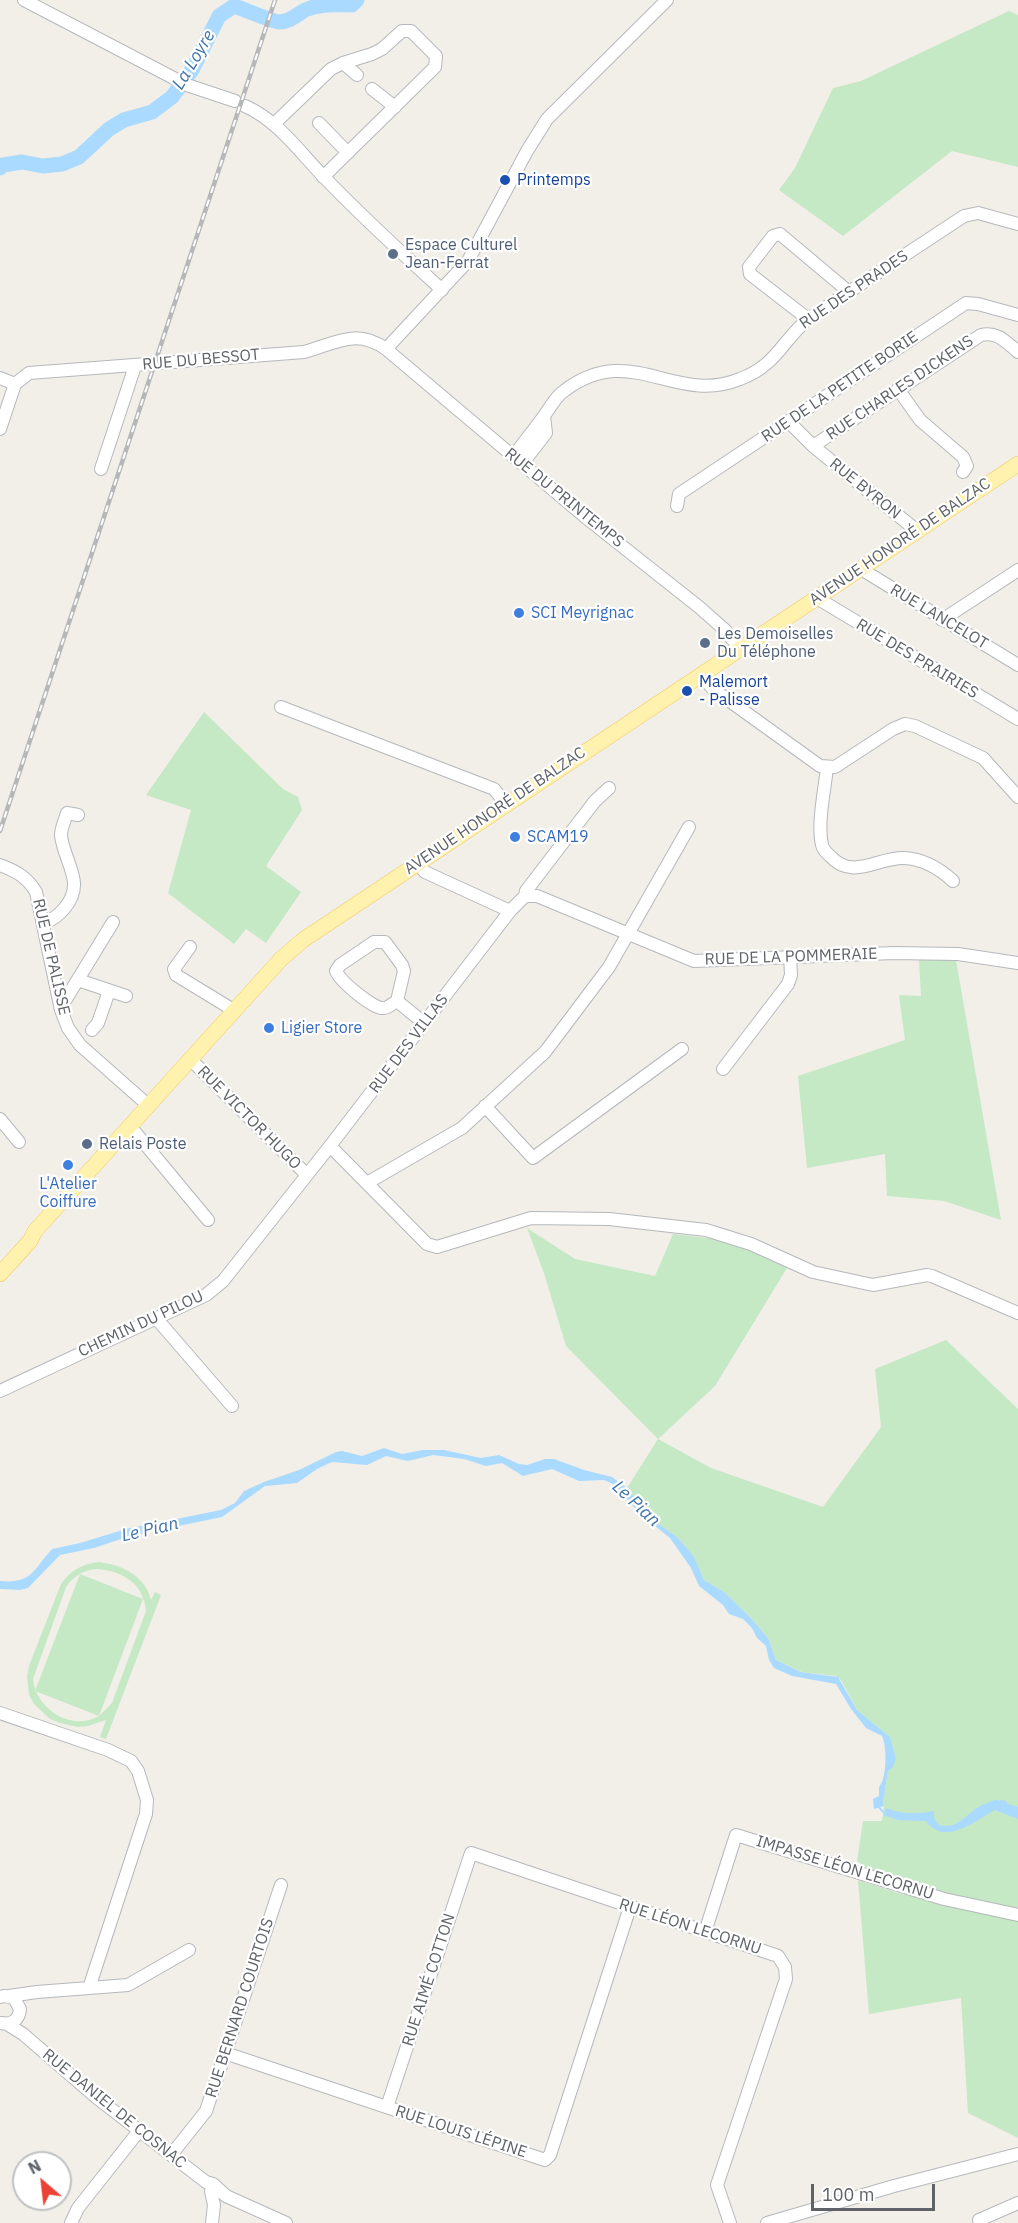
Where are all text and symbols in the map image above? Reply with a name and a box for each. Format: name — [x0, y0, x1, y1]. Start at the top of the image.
water label: La Loyre — [168, 26, 220, 94]
place label: Printemps — [517, 170, 591, 190]
marker: Printemps — [498, 173, 512, 187]
place label: Espace Culturel Jean-Ferrat — [405, 235, 517, 273]
marker: Espace Culturel Jean-Ferrat — [386, 247, 400, 261]
street label: RUE DES PRADES — [796, 247, 912, 333]
street label: RUE DE LA PETITE BORIE — [758, 327, 922, 447]
street label: RUE CHARLES DICKENS — [823, 332, 977, 444]
street label: RUE DU BESSOT — [142, 345, 260, 375]
street label: RUE DU PRINTEMPS — [501, 444, 627, 552]
street label: RUE BYRON — [825, 454, 905, 524]
street label: AVENUE HONORÉ DE BALZAC — [806, 474, 994, 610]
street label: RUE LANCELOT — [887, 580, 991, 654]
place label: SCI Meyrignac — [531, 603, 634, 623]
marker: SCI Meyrignac — [512, 606, 526, 620]
street label: RUE DES PRAIRIES — [852, 615, 982, 703]
place label: Les Demoiselles Du Téléphone — [717, 624, 833, 662]
marker: Les Demoiselles Du Téléphone — [698, 636, 712, 650]
place label: Malemort - Palisse — [699, 672, 768, 710]
marker: Malemort - Palisse — [680, 684, 694, 698]
street label: AVENUE HONORÉ DE BALZAC — [401, 743, 589, 879]
place label: SCAM19 — [527, 827, 589, 847]
marker: SCAM19 — [508, 830, 522, 844]
street label: RUE DE PALISSE — [28, 897, 74, 1017]
street label: RUE DE LA POMMERAIE — [704, 944, 878, 970]
street label: RUE DES VILLAS — [365, 991, 453, 1097]
place label: Ligier Store — [281, 1018, 362, 1038]
marker: Ligier Store — [262, 1021, 276, 1035]
street label: RUE VICTOR HUGO — [193, 1062, 305, 1174]
place label: Relais Poste — [99, 1134, 187, 1154]
marker: Relais Poste — [80, 1137, 94, 1151]
marker: L'Atelier Coiffure — [61, 1158, 75, 1172]
place label: L'Atelier Coiffure — [39, 1174, 97, 1212]
street label: CHEMIN DU PILOU — [75, 1287, 207, 1361]
water label: Le Pian — [607, 1476, 665, 1532]
water label: Le Pian — [119, 1513, 181, 1547]
street label: IMPASSE LÉON LECORNU — [754, 1832, 936, 1904]
street label: RUE LÉON LECORNU — [616, 1895, 764, 1959]
street label: RUE AIMÉ COTTON — [398, 1911, 460, 2049]
street label: RUE BERNARD COURTOIS — [202, 1916, 278, 2100]
street label: RUE DANIEL DE COSNAC — [38, 2045, 190, 2173]
street label: RUE LOUIS LÉPINE — [393, 2102, 529, 2162]
north arrow — [12, 2151, 72, 2211]
text: N — [25, 2155, 44, 2178]
scale bar — [814, 2172, 938, 2210]
text: 100 m — [822, 2183, 874, 2206]

